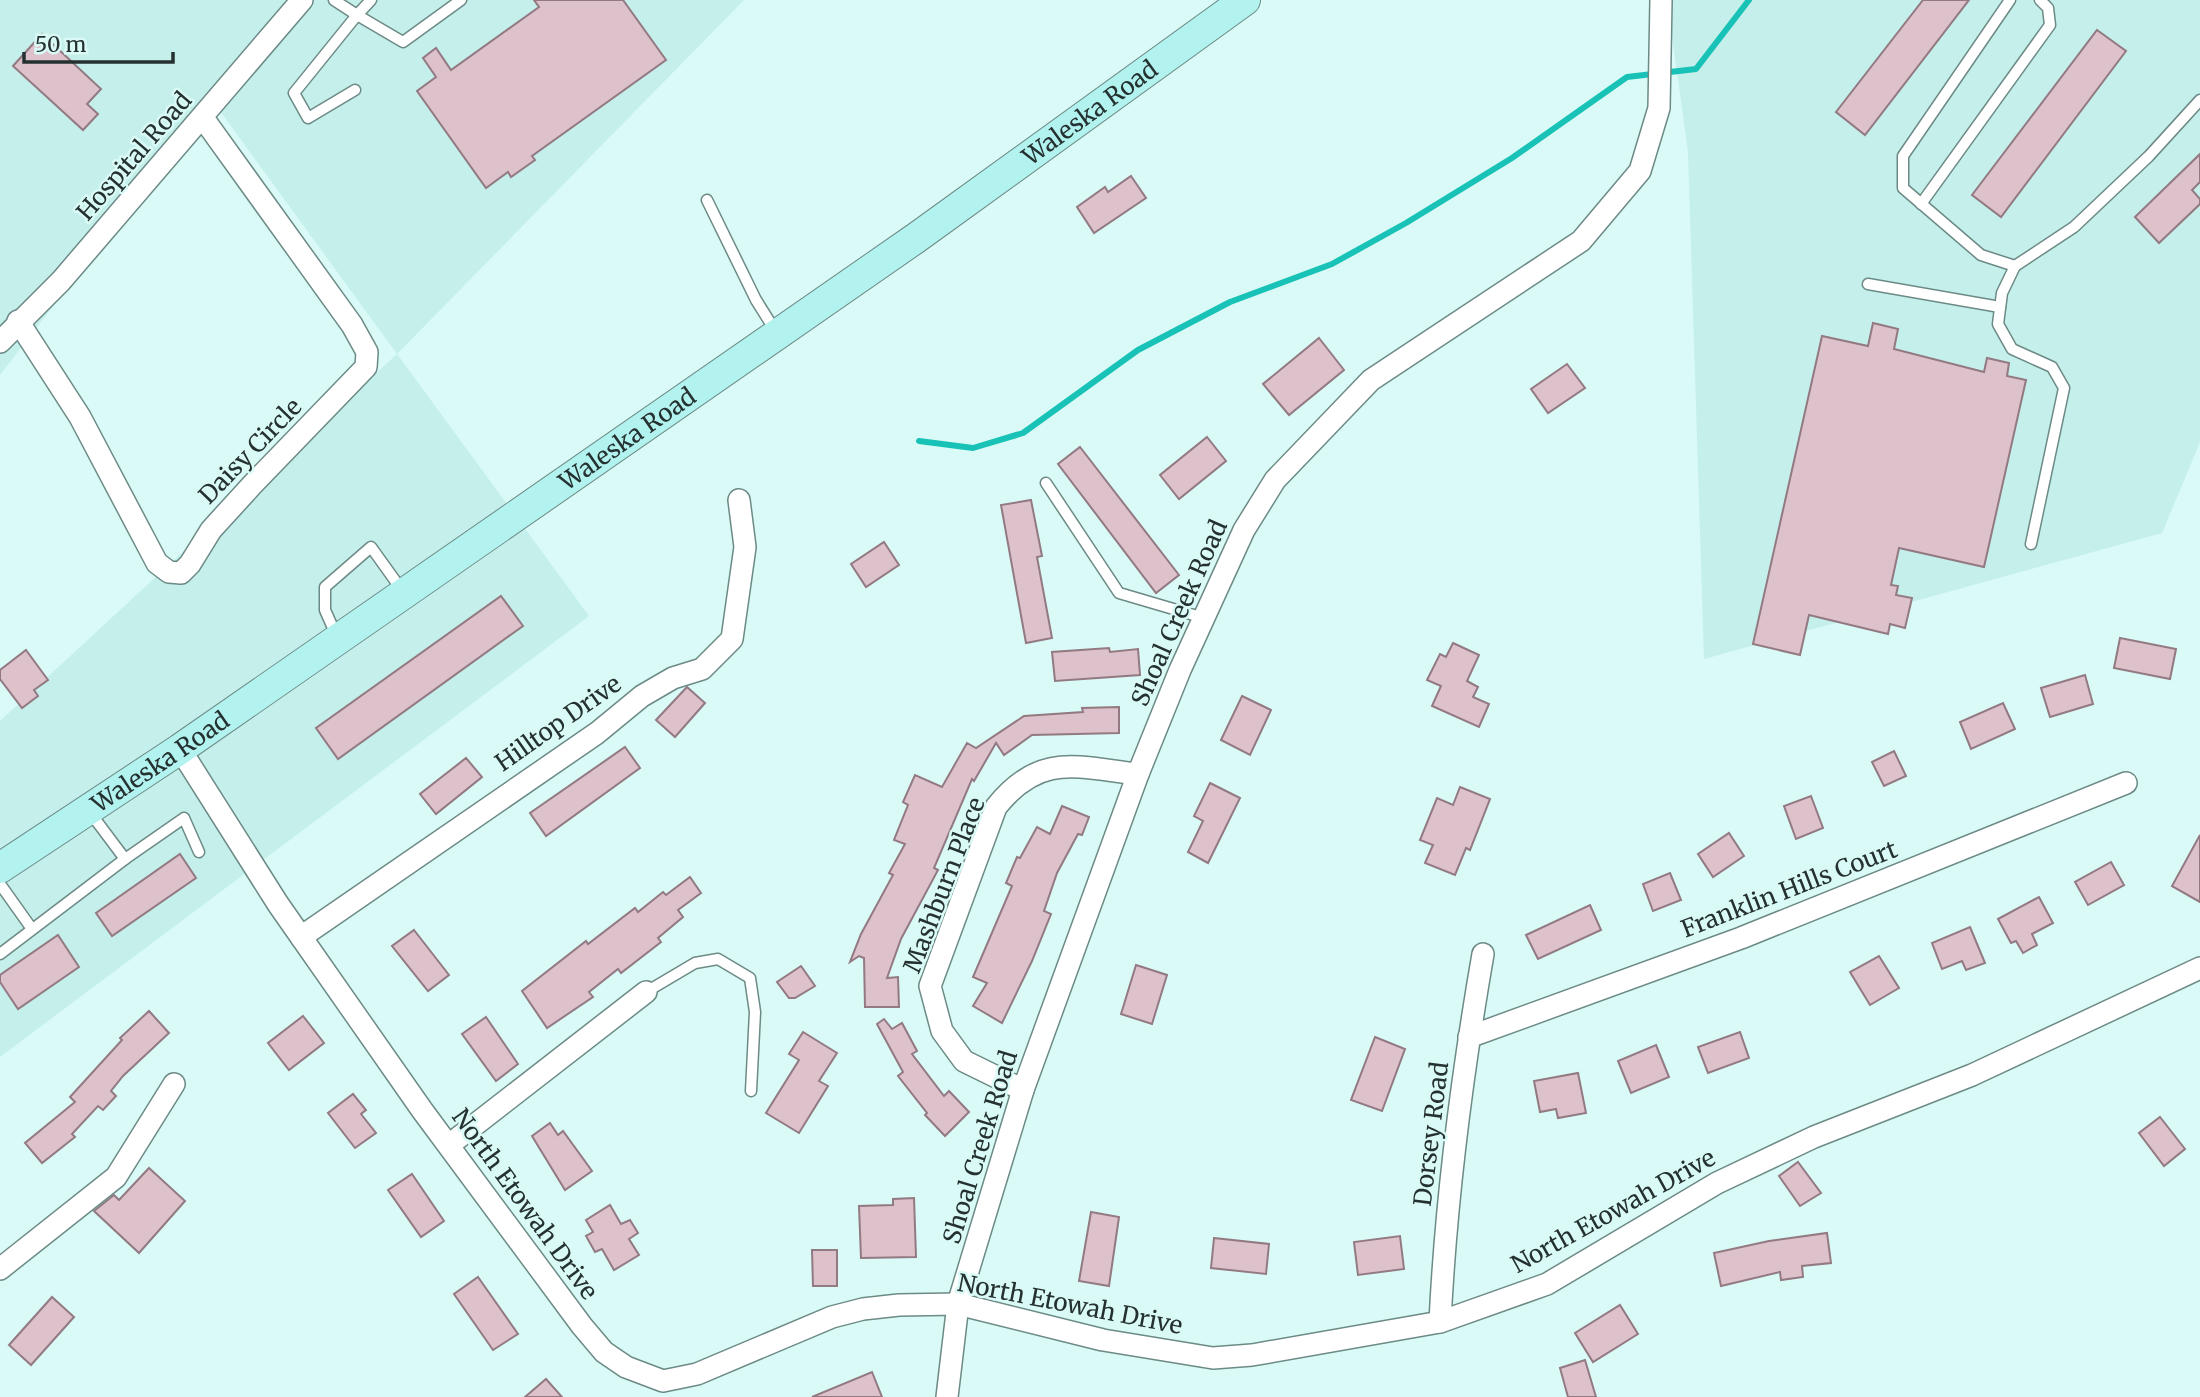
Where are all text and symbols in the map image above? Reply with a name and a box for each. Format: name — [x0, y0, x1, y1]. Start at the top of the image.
scale bar — [24, 21, 173, 65]
text: 50 m — [35, 31, 86, 58]
street label: Waleska Road — [1015, 53, 1163, 172]
street label: Hospital Road — [70, 85, 198, 227]
street label: Waleska Road — [552, 380, 701, 497]
street label: Daisy Circle — [192, 392, 308, 510]
street label: Shoal Creek Road — [1124, 515, 1234, 711]
street label: Hilltop Drive — [489, 668, 627, 778]
street label: Waleska Road — [84, 704, 235, 820]
street label: Mashburn Place — [896, 793, 992, 977]
street label: Franklin Hills Court — [1677, 833, 1902, 945]
street label: Shoal Creek Road — [936, 1047, 1024, 1247]
street label: Dorsey Road — [1407, 1060, 1455, 1208]
street label: North Etowah Drive — [445, 1102, 605, 1306]
street label: North Etowah Drive — [1506, 1142, 1720, 1280]
street label: North Etowah Drive — [955, 1267, 1185, 1341]

